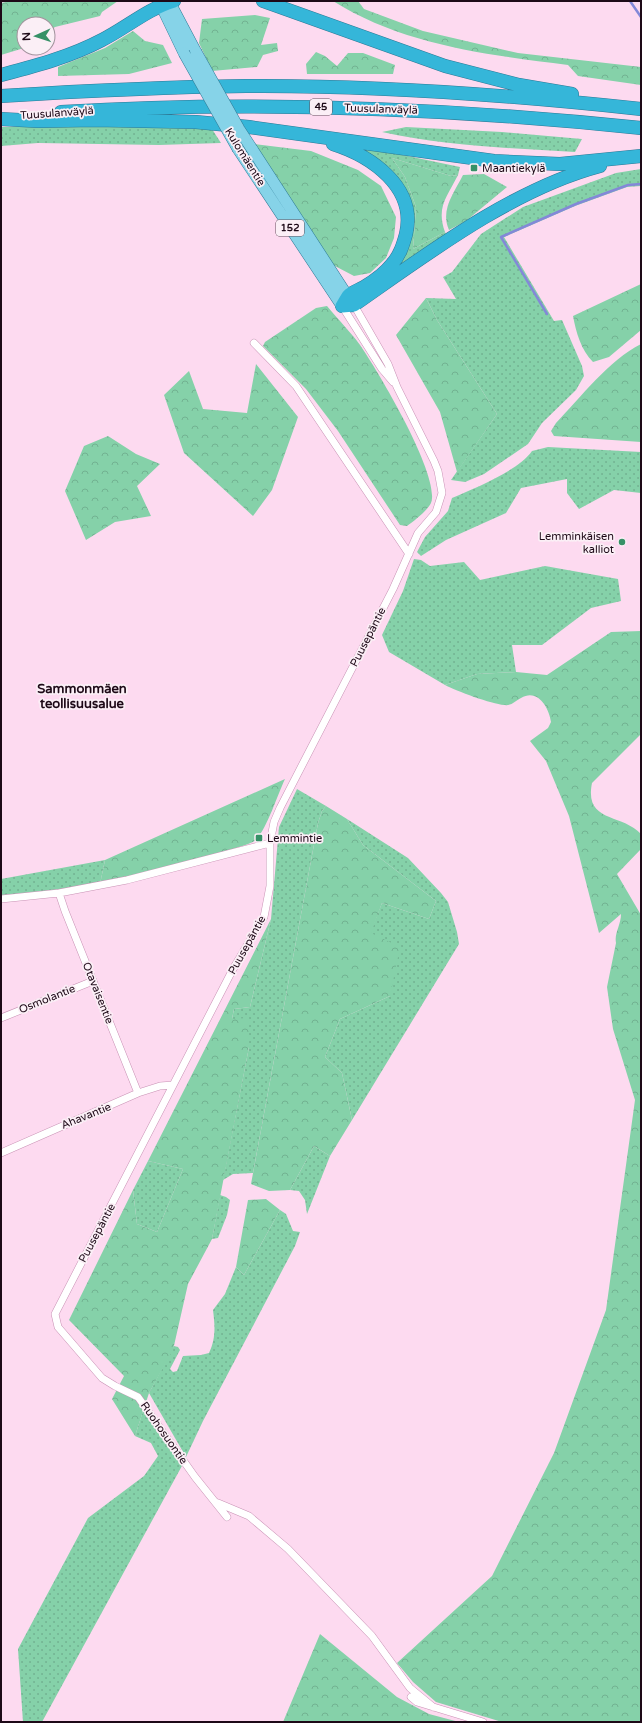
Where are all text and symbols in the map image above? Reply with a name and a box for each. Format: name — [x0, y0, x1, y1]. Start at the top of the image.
north arrow — [16, 16, 56, 56]
text: N — [20, 32, 33, 41]
road number: 45 — [310, 99, 332, 115]
street label: Tuusulanväylä — [344, 101, 418, 117]
street label: Tuusulanväylä — [20, 104, 94, 122]
street label: Kulomäentie — [222, 126, 268, 188]
place label: Maantiekylä — [482, 162, 546, 175]
marker: Maantiekylä — [469, 163, 479, 173]
road number: 152 — [276, 220, 304, 236]
place label: Lemminkäisen kalliot — [539, 530, 614, 556]
marker: Lemminkäisen kalliot — [617, 537, 627, 547]
street label: Puusepäntie — [347, 605, 389, 669]
district label: Sammonmäen teollisuusalue — [37, 681, 127, 712]
place label: Lemmintie — [267, 832, 322, 845]
marker: Lemmintie — [254, 833, 264, 843]
street label: Puusepäntie — [226, 913, 268, 977]
street label: Otavaisentie — [80, 960, 116, 1026]
street label: Osmolantie — [17, 982, 77, 1016]
street label: Ahavantie — [59, 1100, 113, 1132]
street label: Puusepäntie — [76, 1201, 118, 1265]
street label: Ruohosuontie — [138, 1399, 190, 1467]

